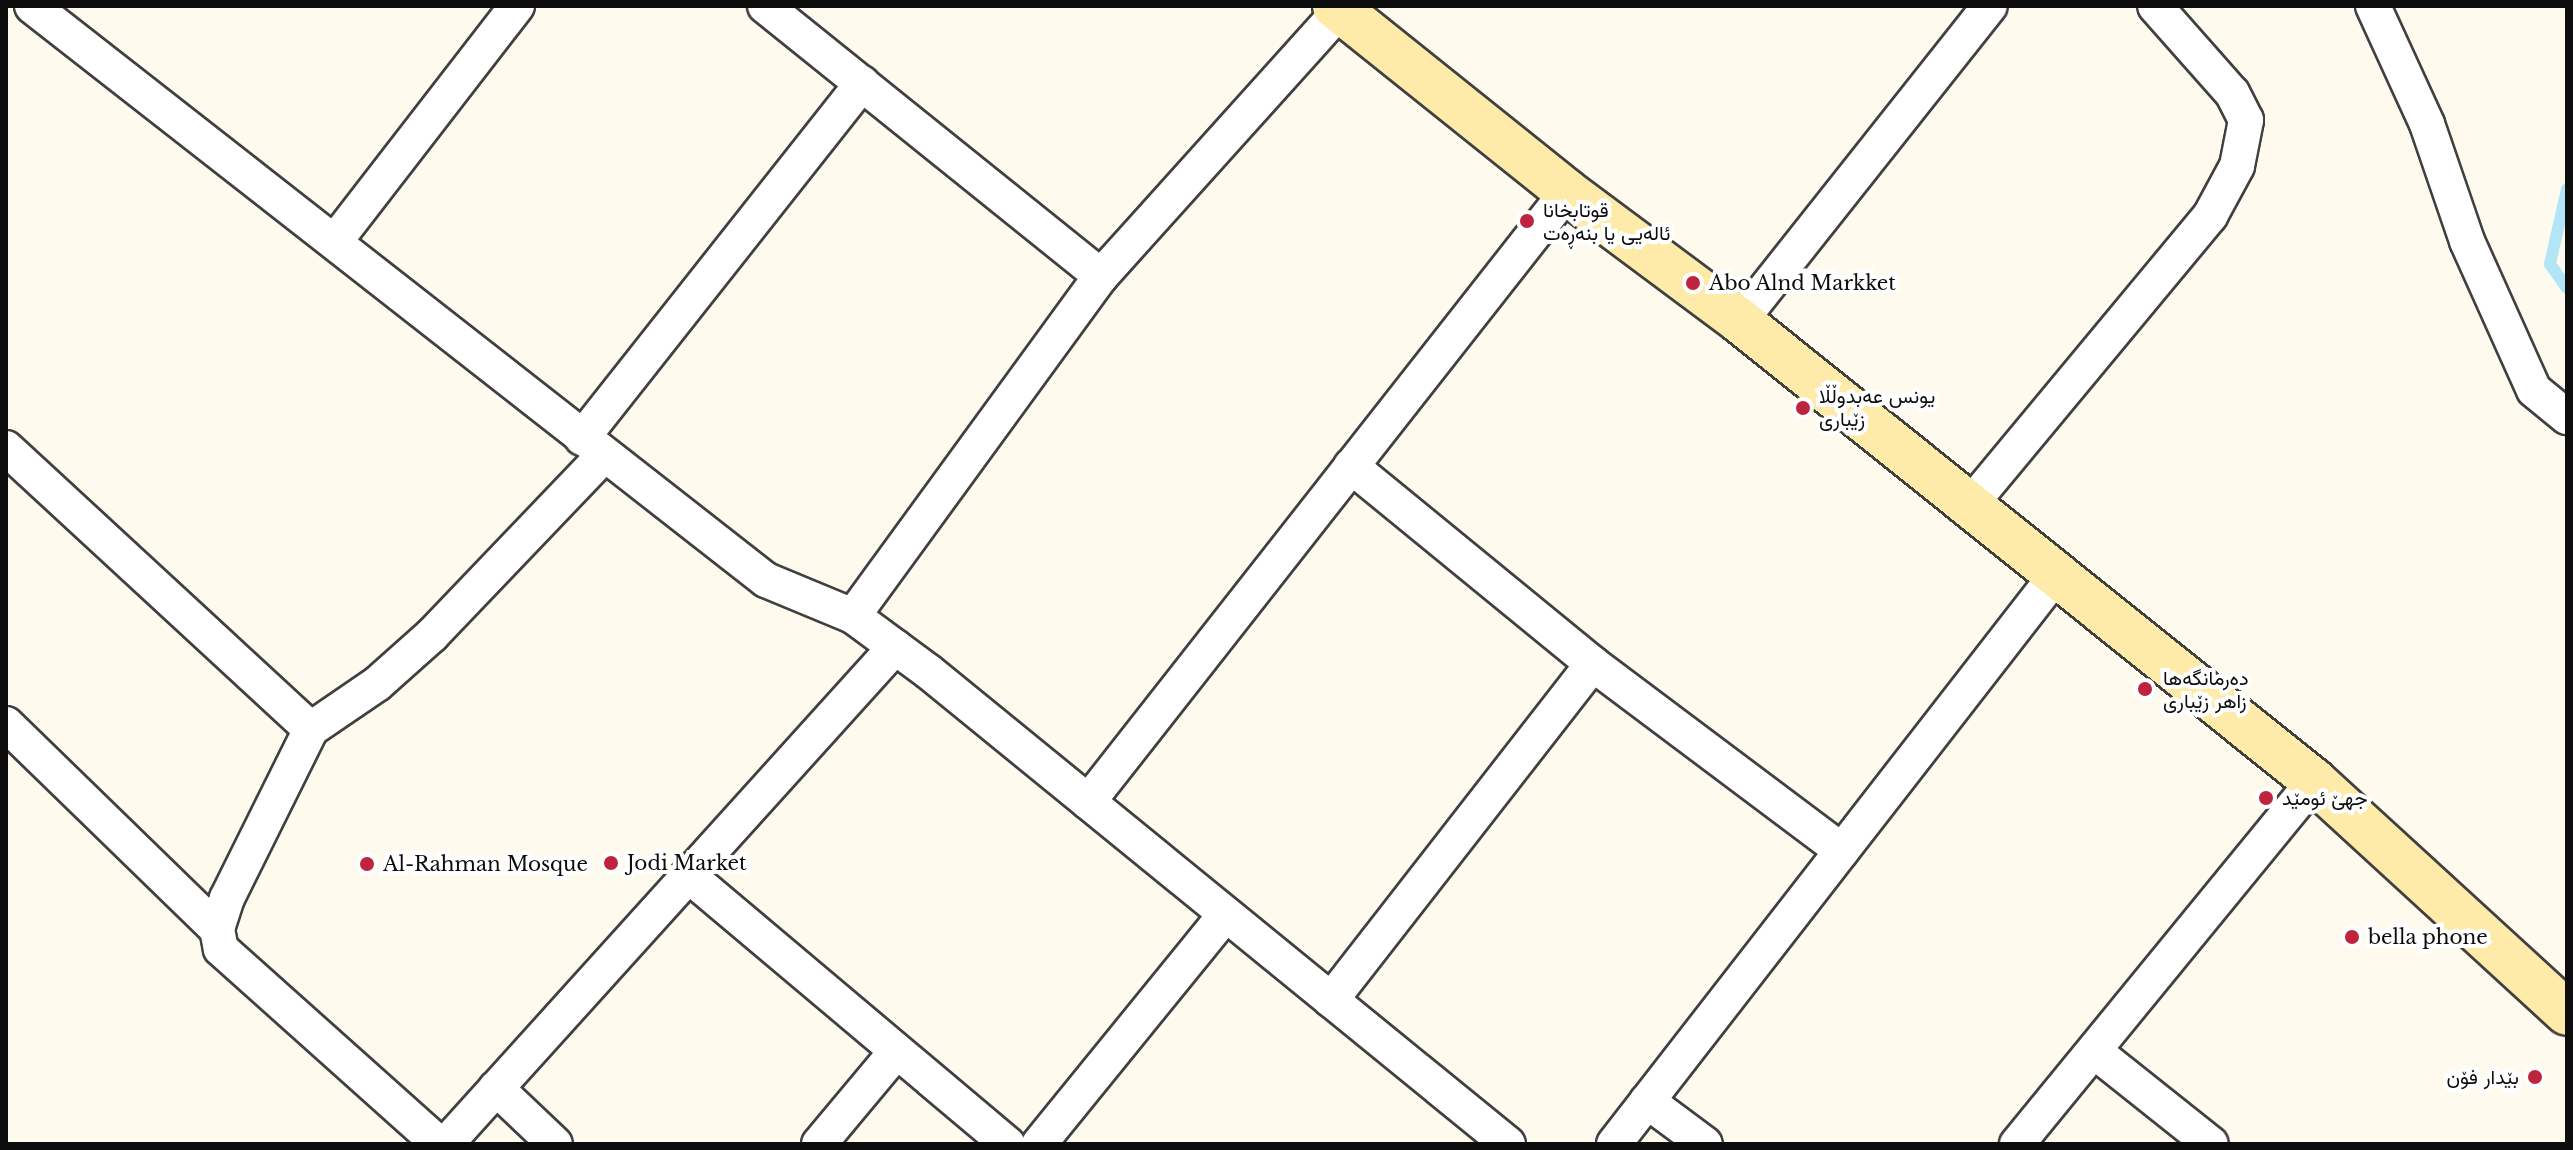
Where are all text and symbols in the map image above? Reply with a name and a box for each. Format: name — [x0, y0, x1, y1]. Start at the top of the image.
place label: قوتابخانا ئالەیی یا بنەڕەت — [1543, 198, 1670, 245]
marker: قوتابخانا ئالەیی یا بنەڕەت — [1518, 212, 1536, 230]
place label: Abo Alnd Markket — [1709, 271, 1897, 295]
marker: Abo Alnd Markket — [1684, 274, 1702, 292]
place label: یونس عەبدوڵڵا زێباری — [1819, 384, 1935, 431]
marker: یونس عەبدوڵڵا زێباری — [1794, 399, 1812, 417]
place label: دەرمانگەھا زاهر زێباری — [2163, 666, 2248, 713]
marker: دەرمانگەھا زاهر زێباری — [2134, 678, 2156, 700]
place label: جھێ ئومێد — [2282, 786, 2368, 810]
marker: جھێ ئومێد — [2257, 789, 2275, 807]
place label: Jodi Market — [627, 851, 746, 875]
place label: Al-Rahman Mosque — [383, 852, 588, 876]
marker: Jodi Market — [602, 854, 620, 872]
marker: Al-Rahman Mosque — [358, 855, 376, 873]
place label: bella phone — [2368, 925, 2488, 949]
marker: bella phone — [2343, 928, 2361, 946]
place label: بێدار فۆن — [2446, 1065, 2519, 1089]
marker: بێدار فۆن — [2526, 1068, 2544, 1086]

